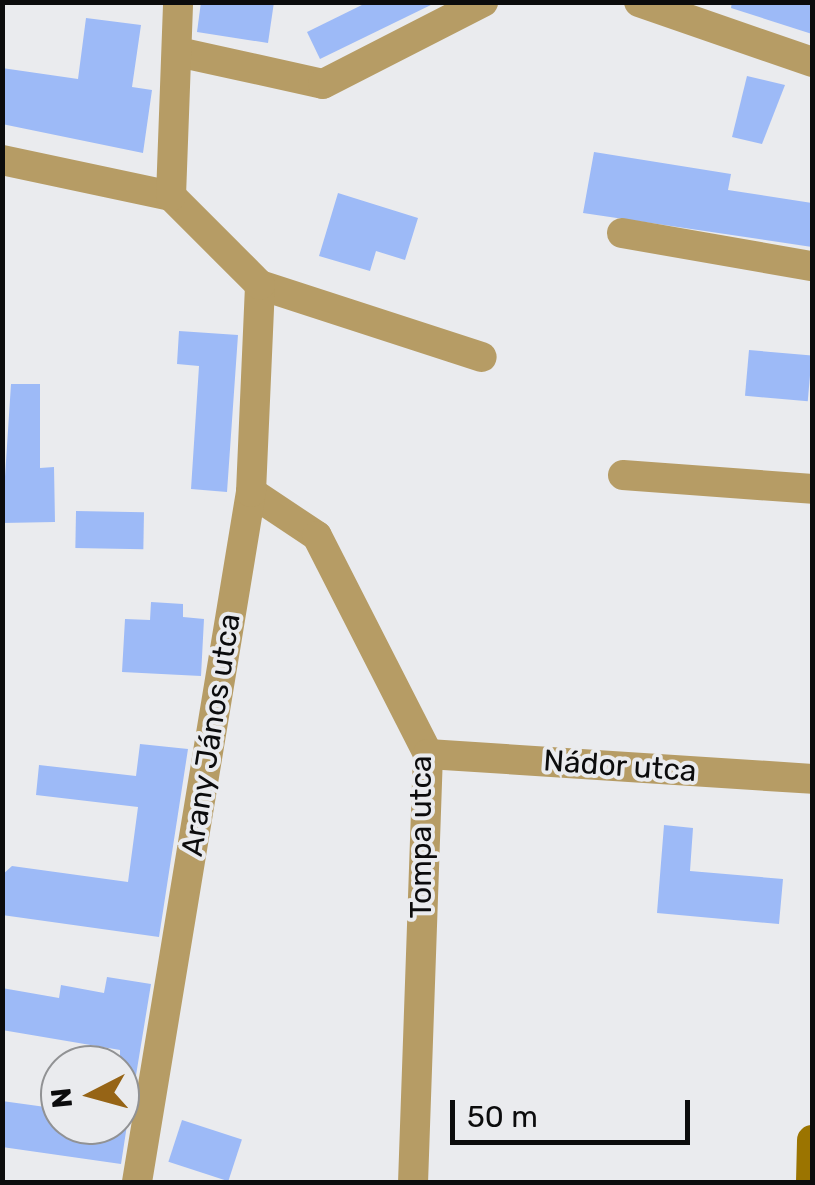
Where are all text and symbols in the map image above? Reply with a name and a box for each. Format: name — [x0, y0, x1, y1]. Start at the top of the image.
street label: Arany János utca — [174, 611, 248, 859]
street label: Nádor utca — [542, 743, 698, 789]
street label: Tompa utca — [403, 755, 439, 919]
north arrow — [40, 1045, 140, 1145]
scale bar — [455, 1080, 695, 1142]
text: N — [44, 1086, 79, 1110]
text: 50 m — [467, 1099, 538, 1135]

